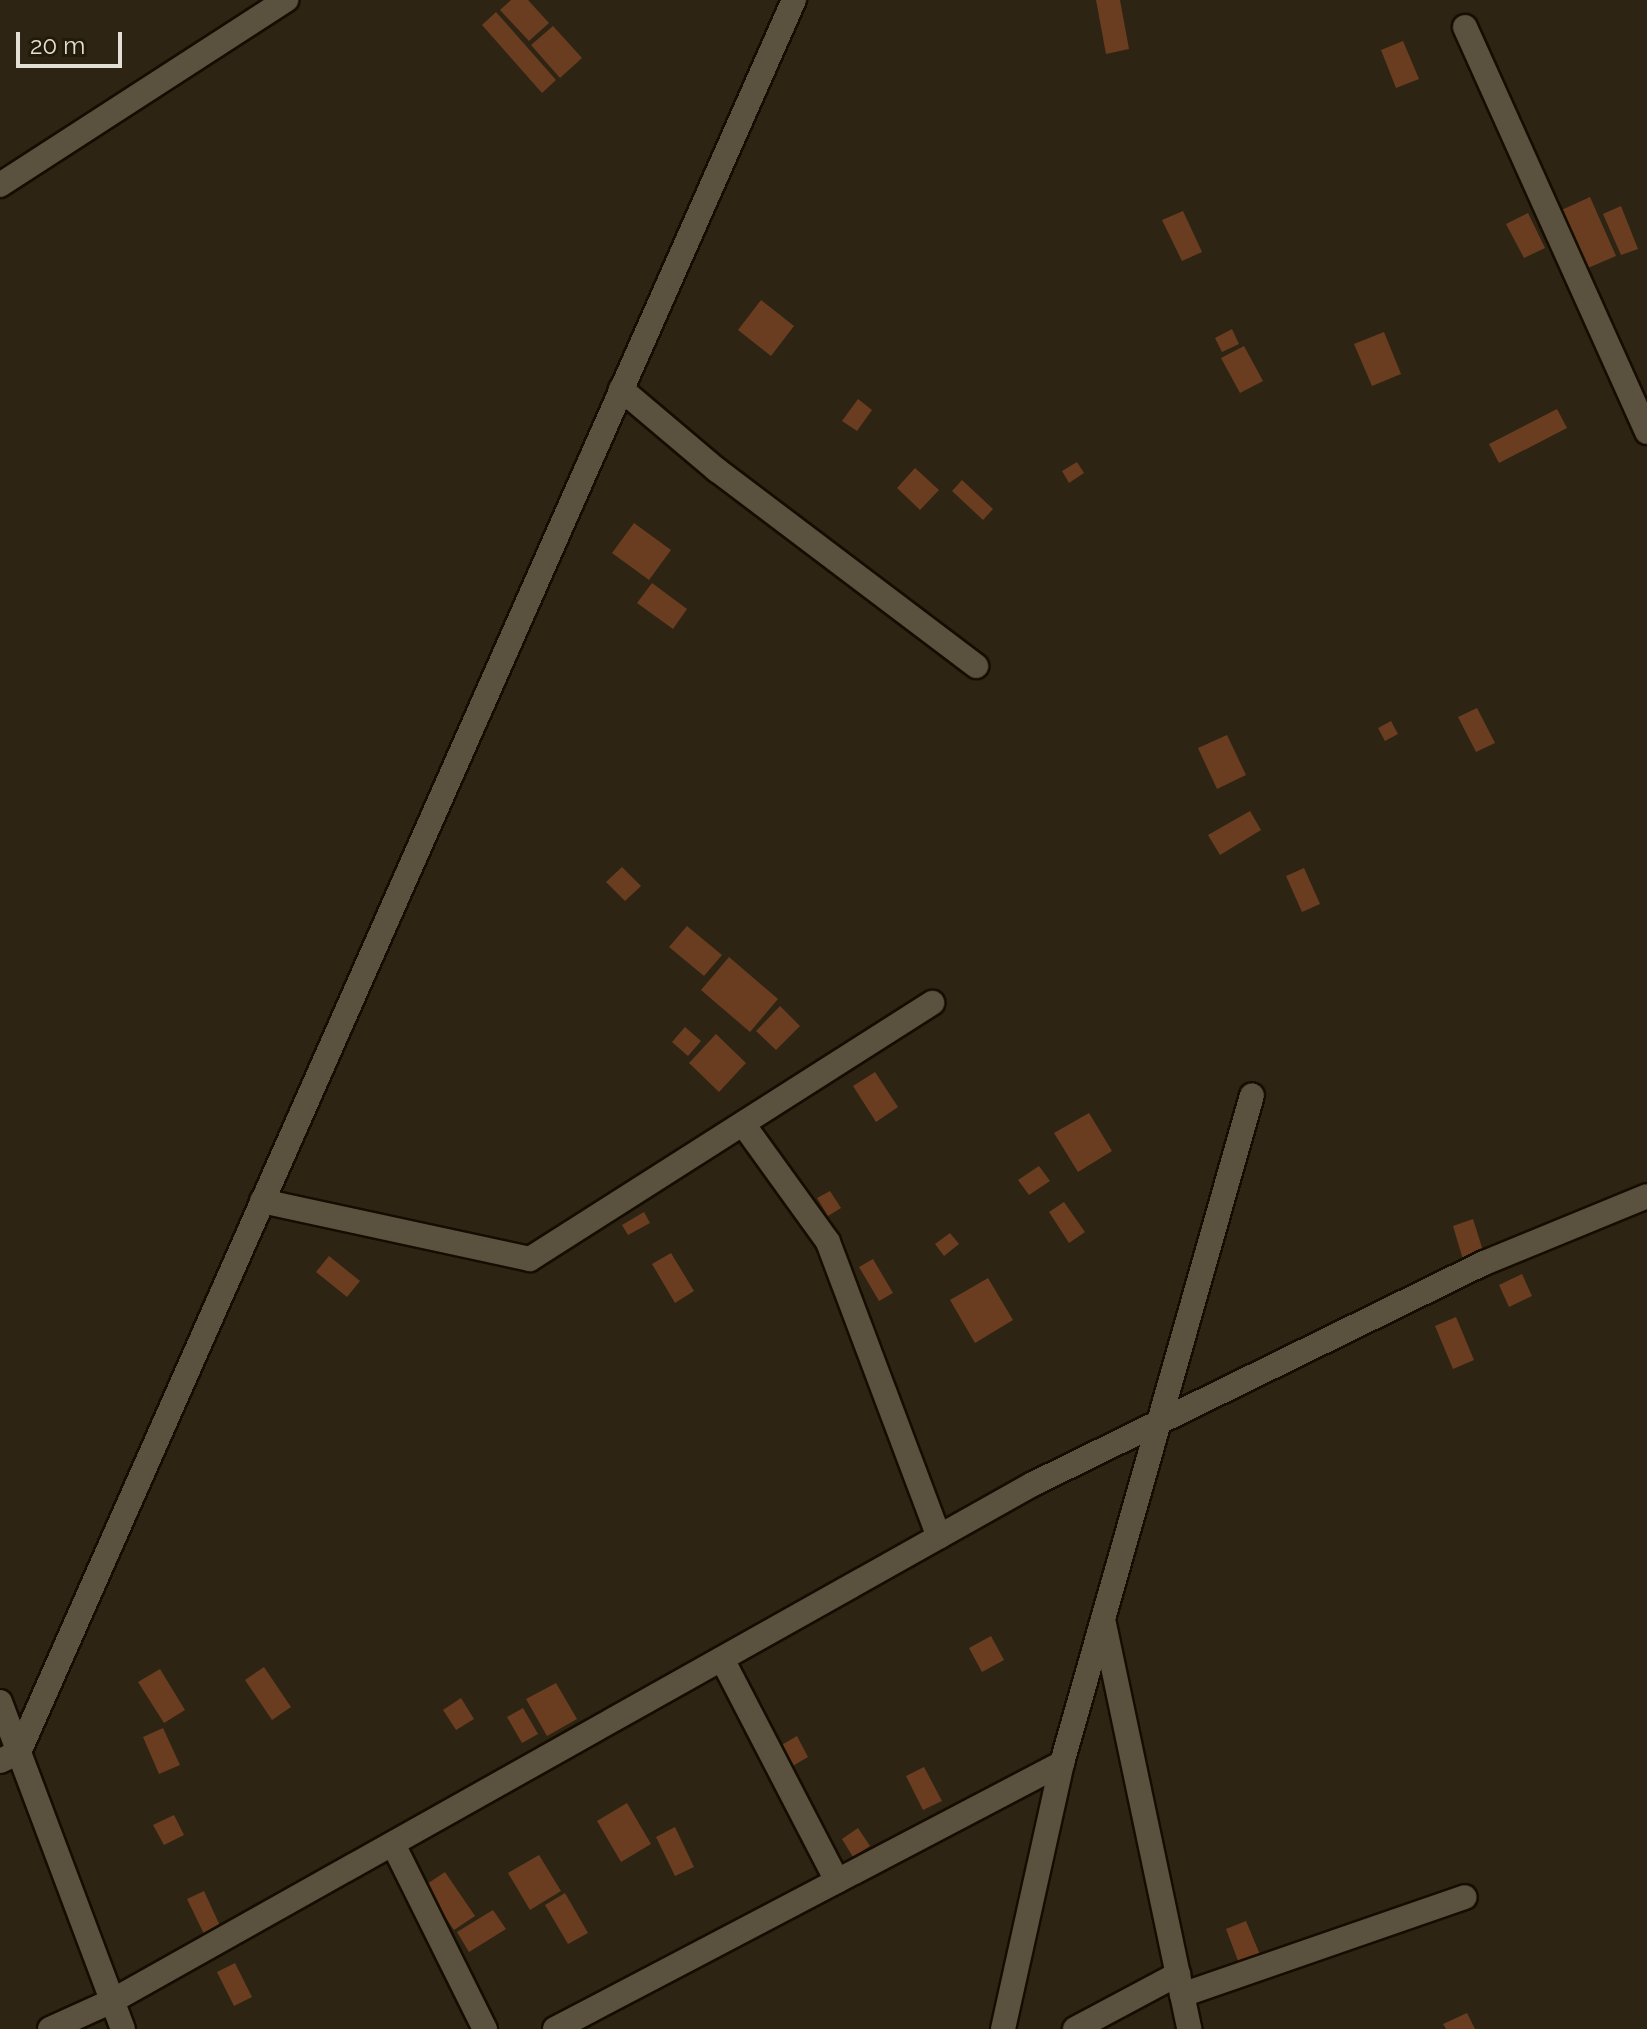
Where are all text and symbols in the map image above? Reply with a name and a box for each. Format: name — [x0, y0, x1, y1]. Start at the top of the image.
scale bar — [20, 16, 126, 66]
text: 20 m — [30, 31, 85, 60]

